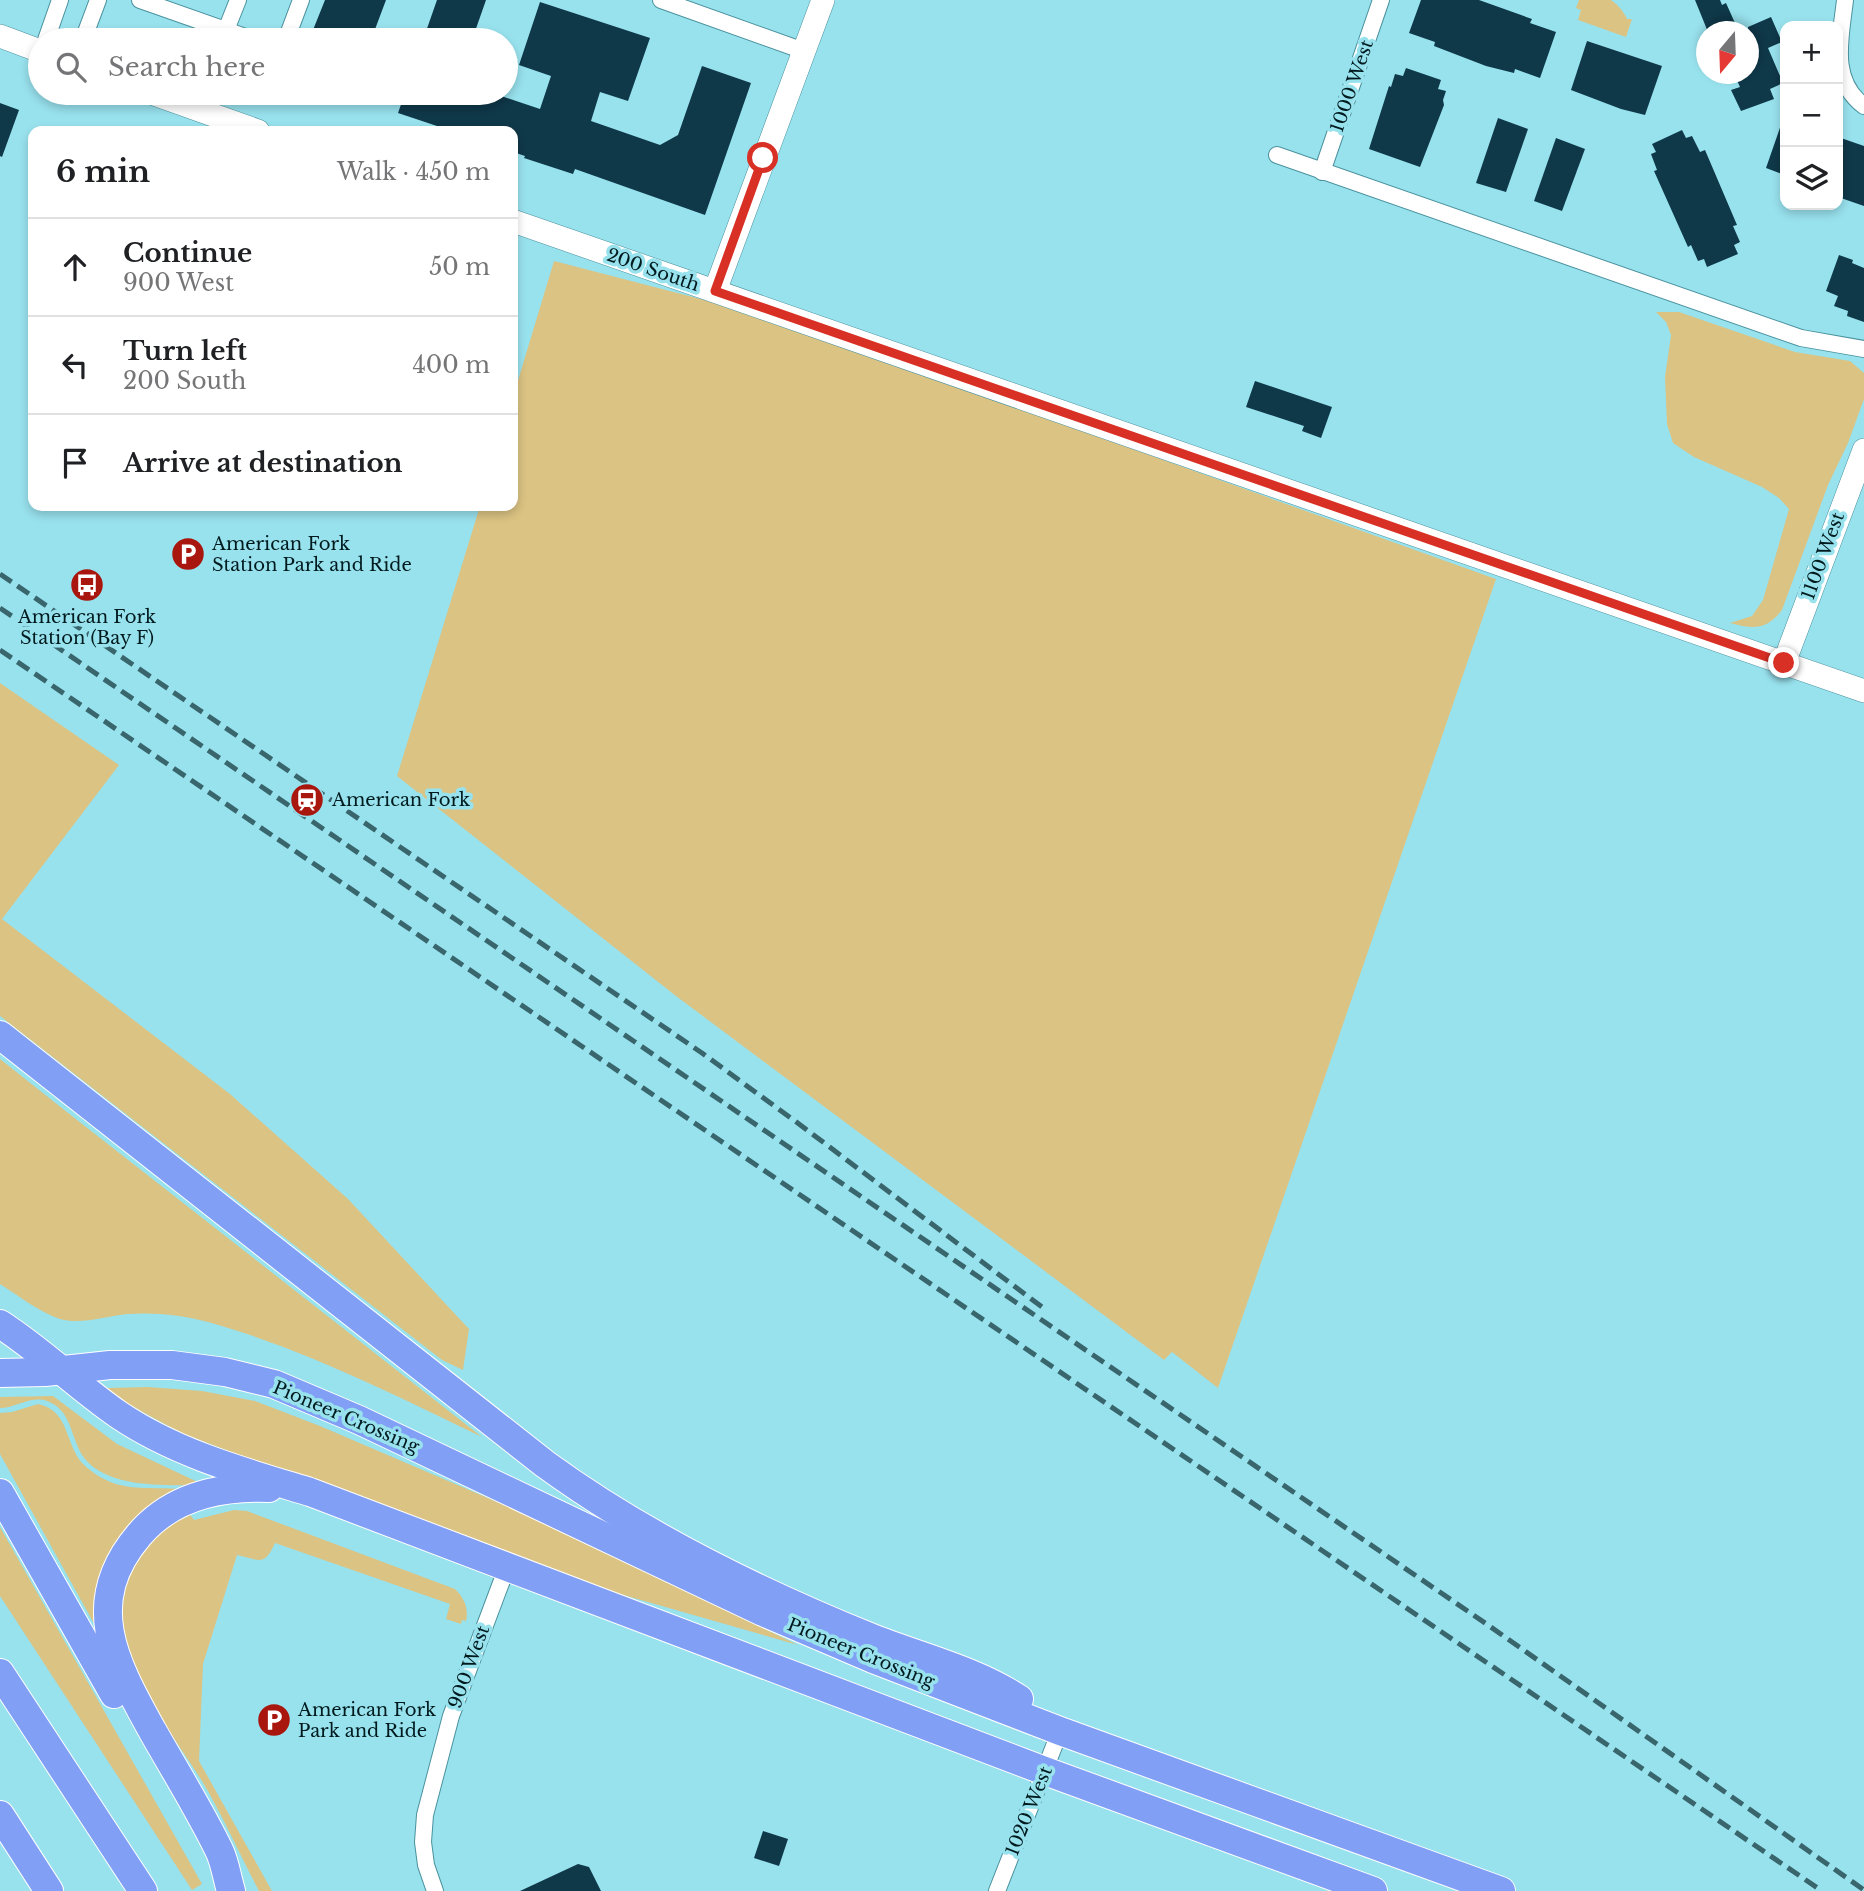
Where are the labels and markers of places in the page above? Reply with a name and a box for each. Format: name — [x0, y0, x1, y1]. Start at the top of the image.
place label: American Fork Station Park and Ride — [211, 533, 412, 576]
parking icon: American Fork Station Park and Ride — [169, 535, 207, 573]
bus stop icon: American Fork Station (Bay F) — [68, 566, 106, 604]
place label: American Fork Station (Bay F) — [17, 606, 156, 649]
station icon: American Fork — [288, 781, 326, 819]
place label: American Fork — [331, 789, 470, 811]
place label: American Fork Park and Ride — [297, 1699, 436, 1742]
parking icon: American Fork Park and Ride — [255, 1701, 293, 1739]

